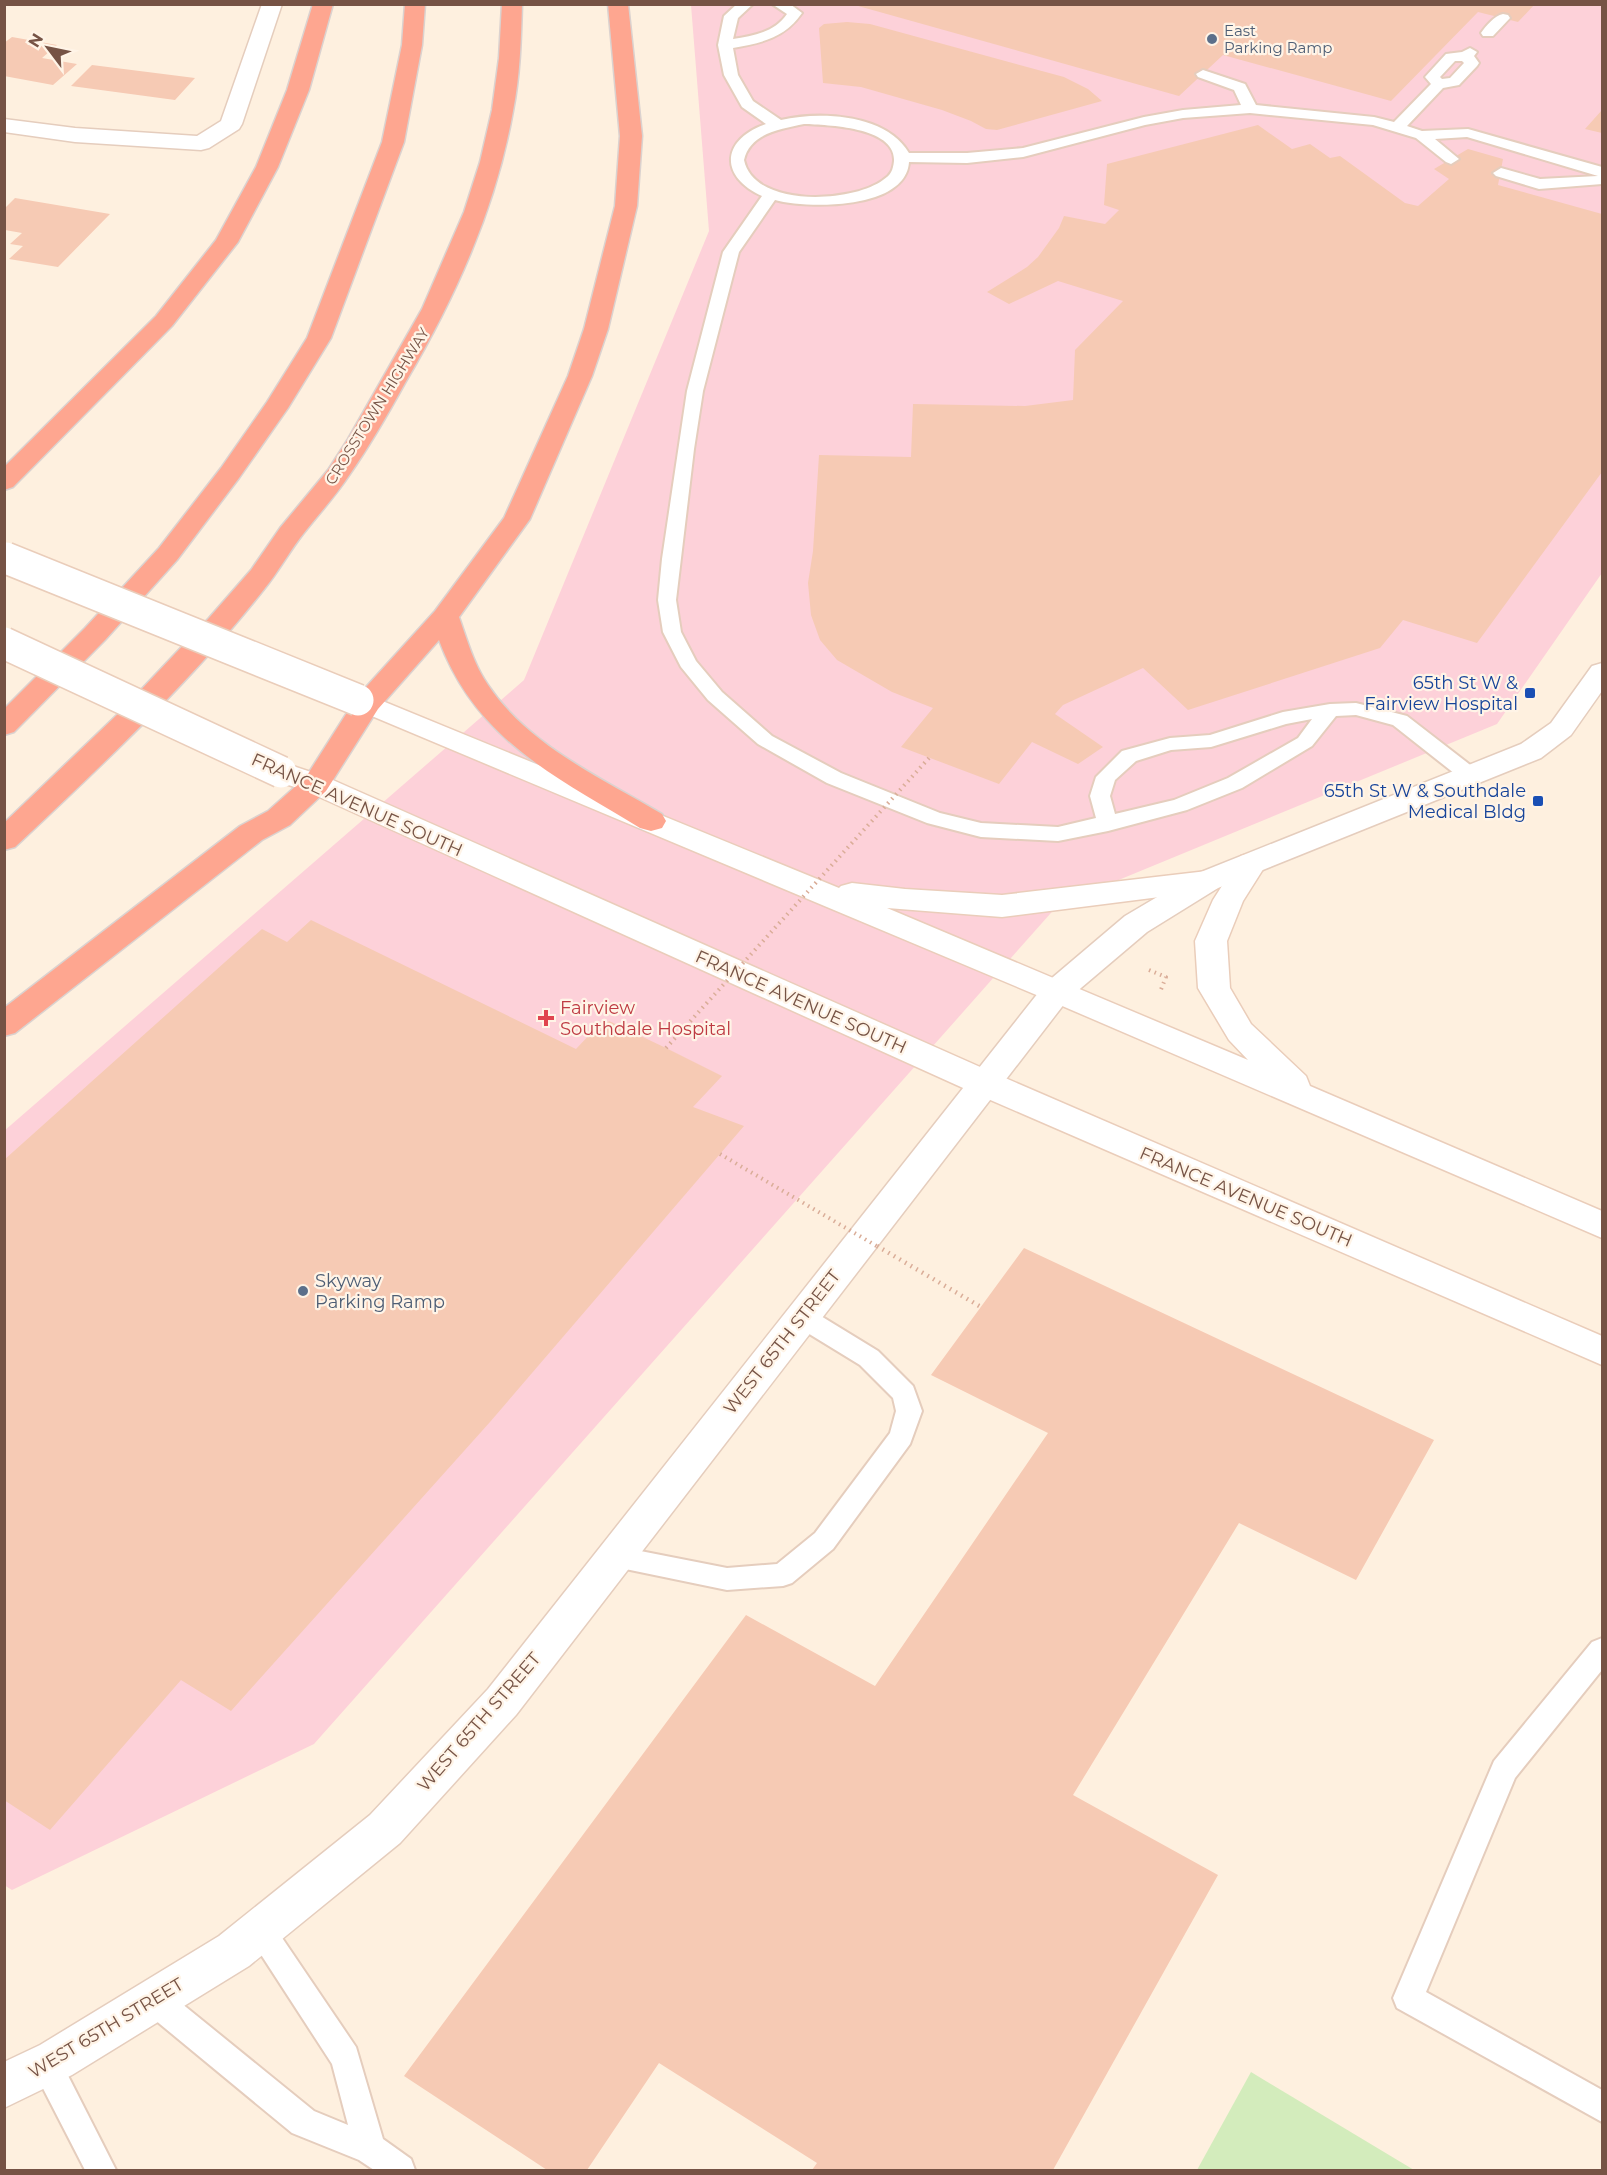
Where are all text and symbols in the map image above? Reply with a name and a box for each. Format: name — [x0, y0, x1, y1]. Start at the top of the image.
north arrow — [18, 18, 78, 78]
place label: East Parking Ramp — [1224, 21, 1332, 57]
text: N — [24, 30, 47, 51]
marker: East Parking Ramp — [1205, 32, 1219, 46]
street label: CROSSTOWN HIGHWAY — [321, 324, 433, 488]
place label: 65th St W & Fairview Hospital — [1364, 672, 1518, 715]
marker: 65th St W & Fairview Hospital — [1523, 686, 1537, 700]
street label: FRANCE AVENUE SOUTH — [248, 748, 466, 862]
place label: 65th St W & Southdale Medical Bldg — [1324, 780, 1526, 823]
marker: 65th St W & Southdale Medical Bldg — [1531, 794, 1545, 808]
street label: FRANCE AVENUE SOUTH — [692, 945, 910, 1059]
place label: Fairview Southdale Hospital — [560, 997, 731, 1040]
marker: Fairview Southdale Hospital — [537, 1009, 555, 1027]
street label: FRANCE AVENUE SOUTH — [1136, 1142, 1356, 1252]
street label: WEST 65TH STREET — [719, 1265, 846, 1419]
place label: Skyway Parking Ramp — [315, 1270, 445, 1313]
marker: Skyway Parking Ramp — [296, 1284, 310, 1298]
street label: WEST 65TH STREET — [413, 1647, 546, 1796]
street label: WEST 65TH STREET — [24, 1973, 188, 2083]

